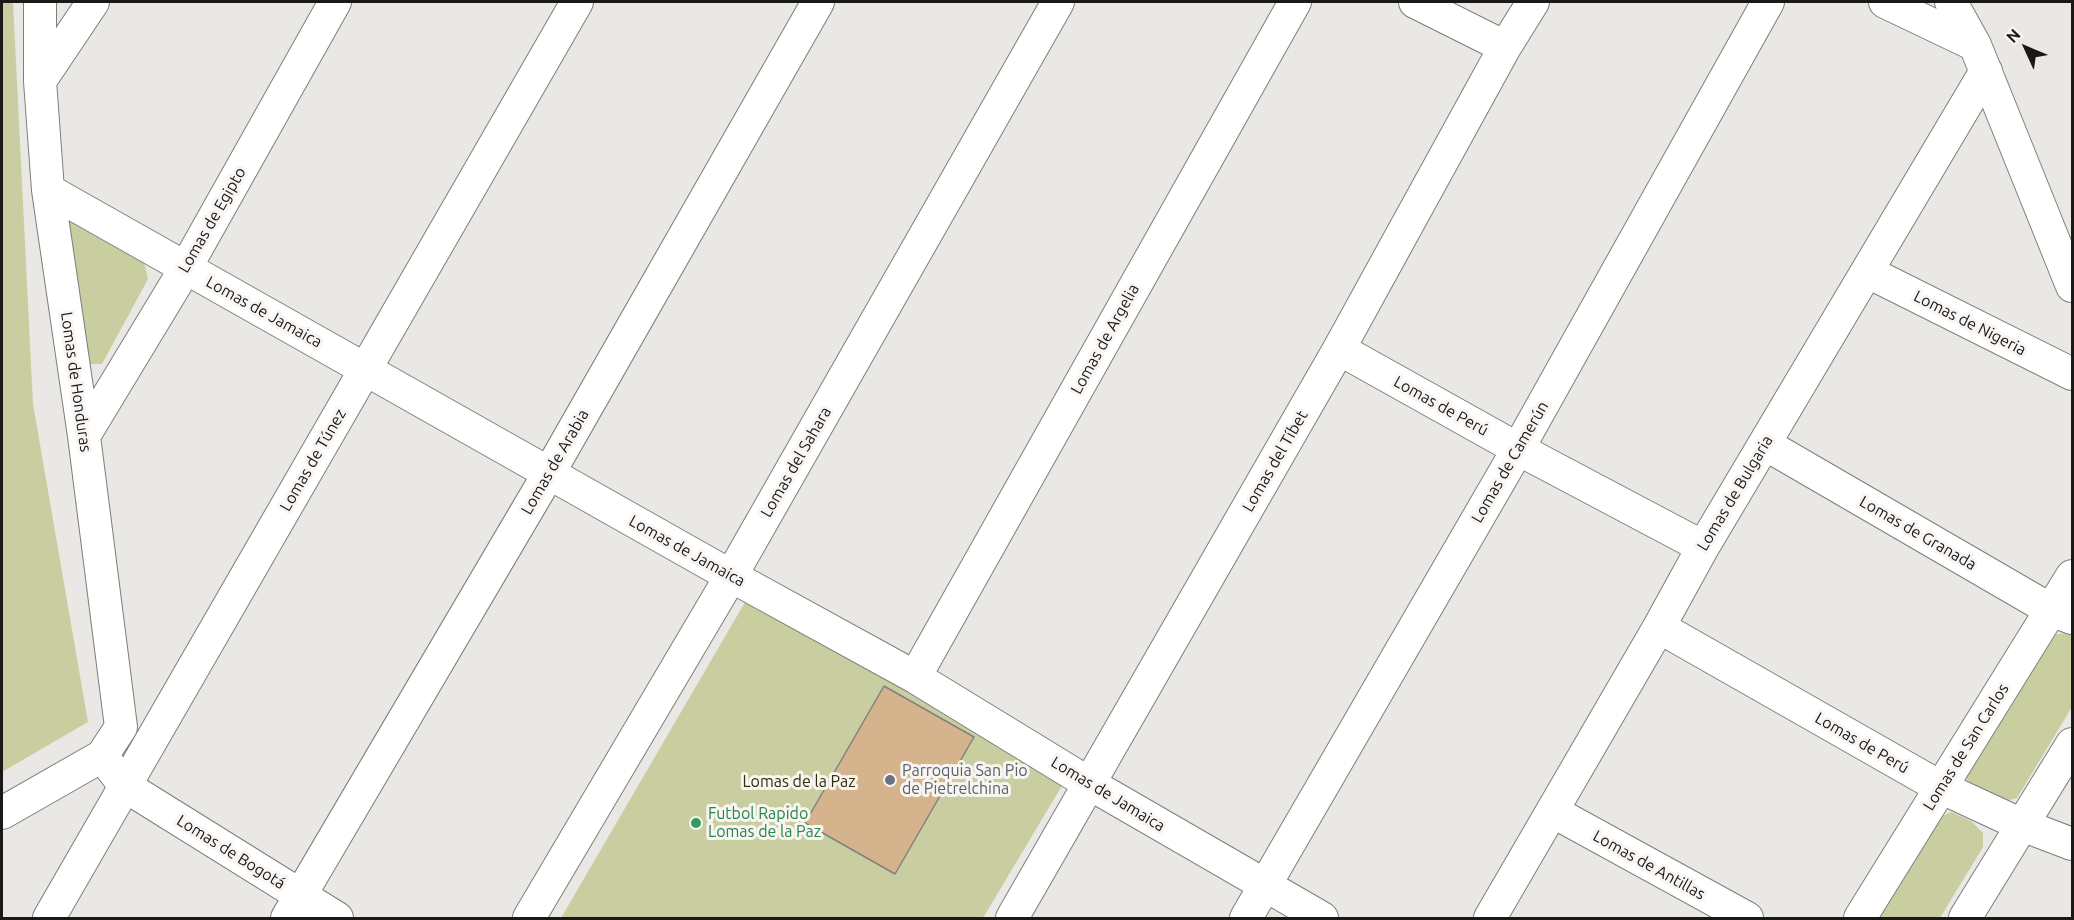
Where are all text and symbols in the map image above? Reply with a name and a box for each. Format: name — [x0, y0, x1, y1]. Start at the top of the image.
north arrow — [1996, 18, 2056, 78]
text: N — [2002, 25, 2024, 46]
street label: Lomas de Egipto — [174, 164, 250, 276]
street label: Lomas de Jamaica — [203, 272, 325, 352]
street label: Lomas de Argelia — [1067, 281, 1143, 397]
street label: Lomas de Nigeria — [1911, 286, 2029, 360]
street label: Lomas de Honduras — [57, 311, 95, 453]
street label: Lomas de Perú — [1390, 372, 1492, 440]
street label: Lomas de Camerún — [1467, 398, 1553, 526]
street label: Lomas del Sahara — [757, 403, 835, 521]
street label: Lomas de Túnez — [276, 405, 350, 515]
street label: Lomas de Arabia — [517, 406, 593, 518]
street label: Lomas del Tíbet — [1238, 407, 1312, 515]
street label: Lomas de Bulgaria — [1693, 432, 1777, 554]
street label: Lomas de Granada — [1856, 492, 1980, 574]
street label: Lomas de Jamaica — [626, 511, 748, 591]
street label: Lomas de San Carlos — [1919, 680, 2013, 814]
street label: Lomas de Perú — [1812, 708, 1912, 778]
street label: Lomas de Jamaica — [1047, 752, 1169, 836]
place label: Parroquia San Pio de Pietrelchina — [902, 761, 1028, 799]
park label: Lomas de la Paz — [742, 772, 856, 792]
marker: Parroquia San Pio de Pietrelchina — [883, 773, 897, 787]
place label: Futbol Rapido Lomas de la Paz — [708, 804, 821, 842]
street label: Lomas de Bogotá — [173, 811, 289, 893]
marker: Futbol Rapido Lomas de la Paz — [689, 816, 703, 830]
street label: Lomas de Antillas — [1590, 826, 1708, 904]

